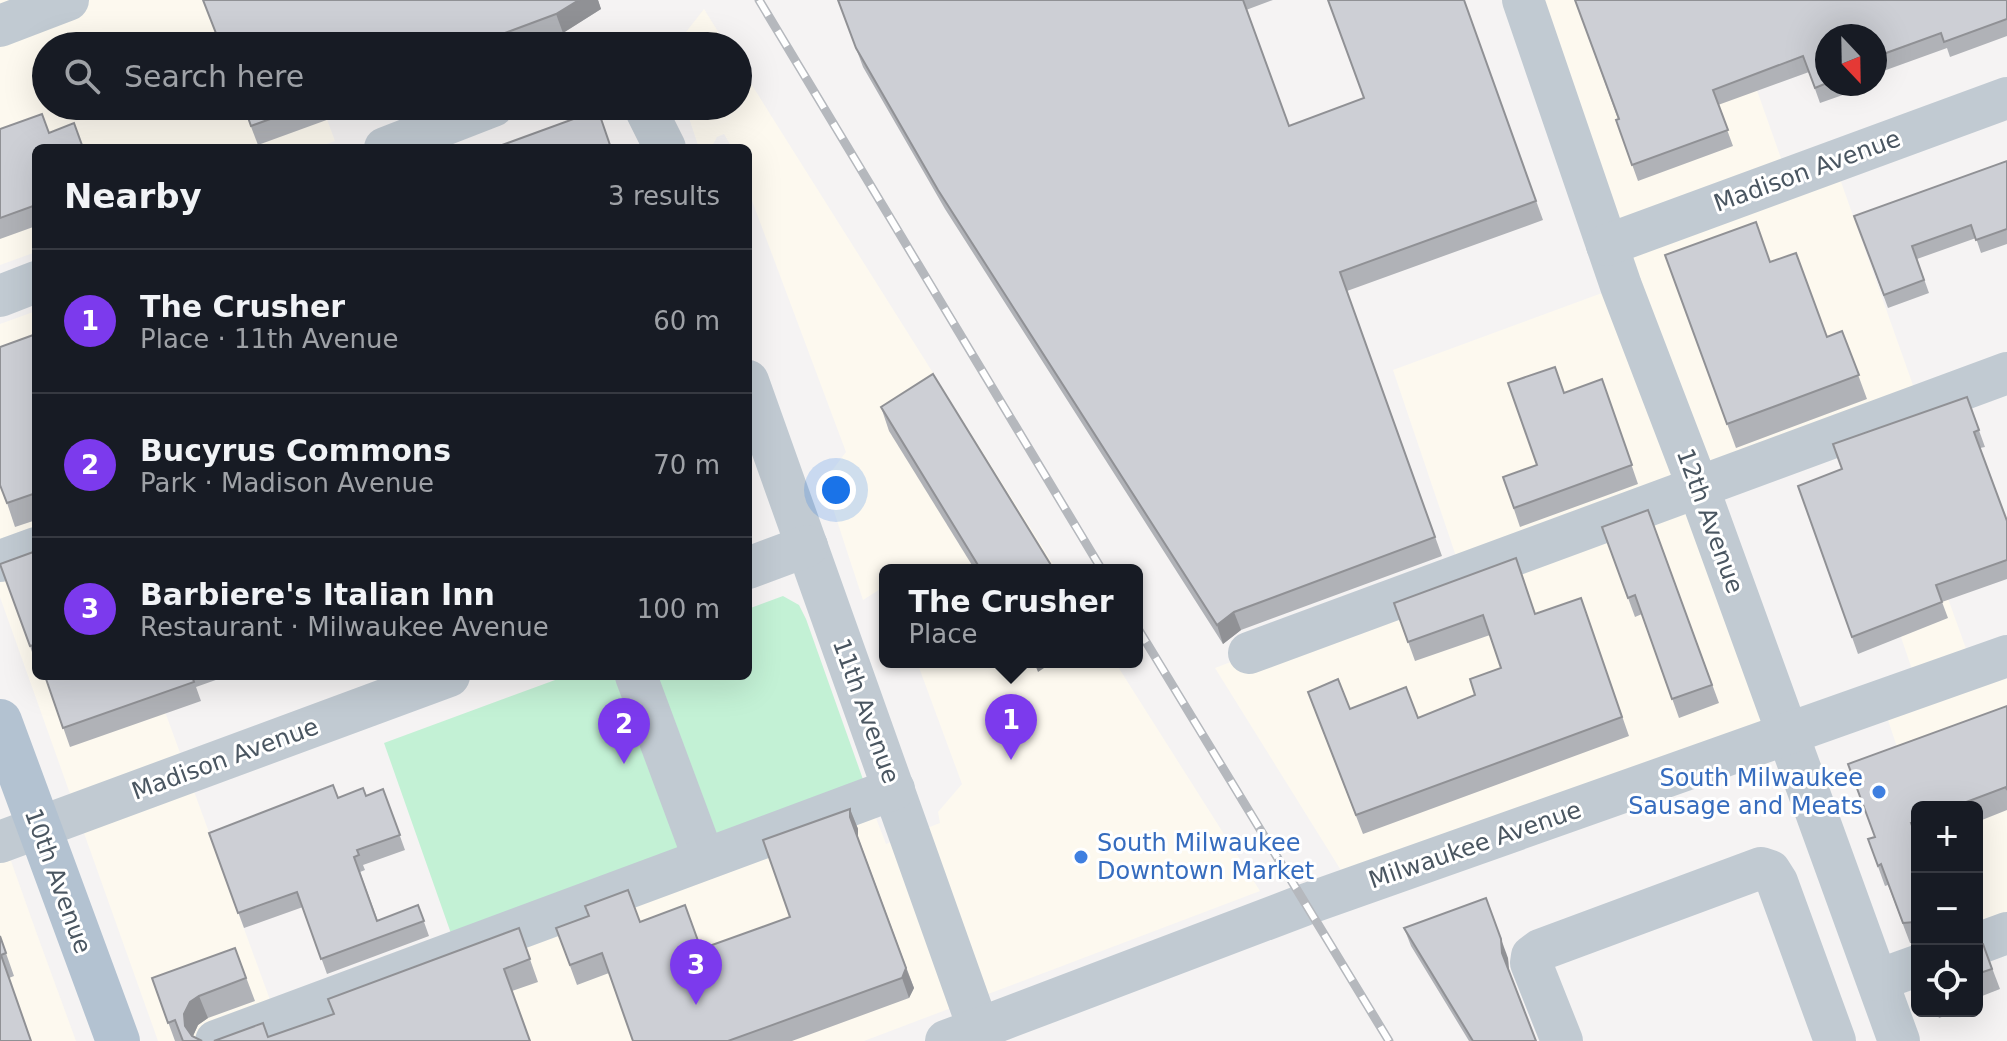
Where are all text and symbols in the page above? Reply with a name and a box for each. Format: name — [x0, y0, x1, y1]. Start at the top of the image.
north arrow — [1815, 24, 1887, 96]
search box — [32, 32, 752, 120]
icon: search — [60, 54, 104, 98]
text: Search here — [124, 59, 304, 94]
street label: Madison Avenue — [1710, 124, 1904, 218]
text: Nearby — [64, 176, 202, 216]
text: 3 results — [608, 181, 720, 211]
text: The Crusher — [140, 289, 345, 324]
text: 1 — [81, 306, 99, 336]
text: 60 m — [653, 306, 720, 336]
text: Place · 11th Avenue — [140, 324, 399, 354]
text: Bucyrus Commons — [140, 433, 451, 468]
street label: 12th Avenue — [1671, 445, 1749, 597]
text: 2 — [81, 450, 99, 480]
text: 70 m — [653, 450, 720, 480]
text: Park · Madison Avenue — [140, 468, 434, 498]
your location — [816, 470, 856, 510]
popup — [879, 564, 1143, 668]
text: Barbiere's Italian Inn — [140, 577, 495, 612]
text: The Crusher — [908, 584, 1114, 619]
text: 3 — [81, 594, 99, 624]
text: 100 m — [637, 594, 720, 624]
text: Restaurant · Milwaukee Avenue — [140, 612, 549, 642]
text: Place — [908, 619, 978, 649]
street label: 11th Avenue — [827, 635, 905, 787]
pin: 1 — [985, 694, 1037, 760]
pin: 2 — [598, 698, 650, 764]
street label: Madison Avenue — [128, 712, 322, 806]
place label: South Milwaukee Sausage and Meats — [1628, 764, 1863, 820]
marker: South Milwaukee Sausage and Meats — [1870, 783, 1888, 801]
street label: Milwaukee Avenue — [1365, 795, 1585, 895]
map controls — [1911, 801, 1983, 1017]
button: + — [1911, 801, 1983, 873]
street label: 10th Avenue — [19, 805, 97, 957]
place label: South Milwaukee Downtown Market — [1097, 829, 1314, 885]
marker: South Milwaukee Downtown Market — [1072, 848, 1090, 866]
button: − — [1911, 873, 1983, 945]
pin: 3 — [670, 939, 722, 1005]
button: locate — [1911, 945, 1983, 1017]

